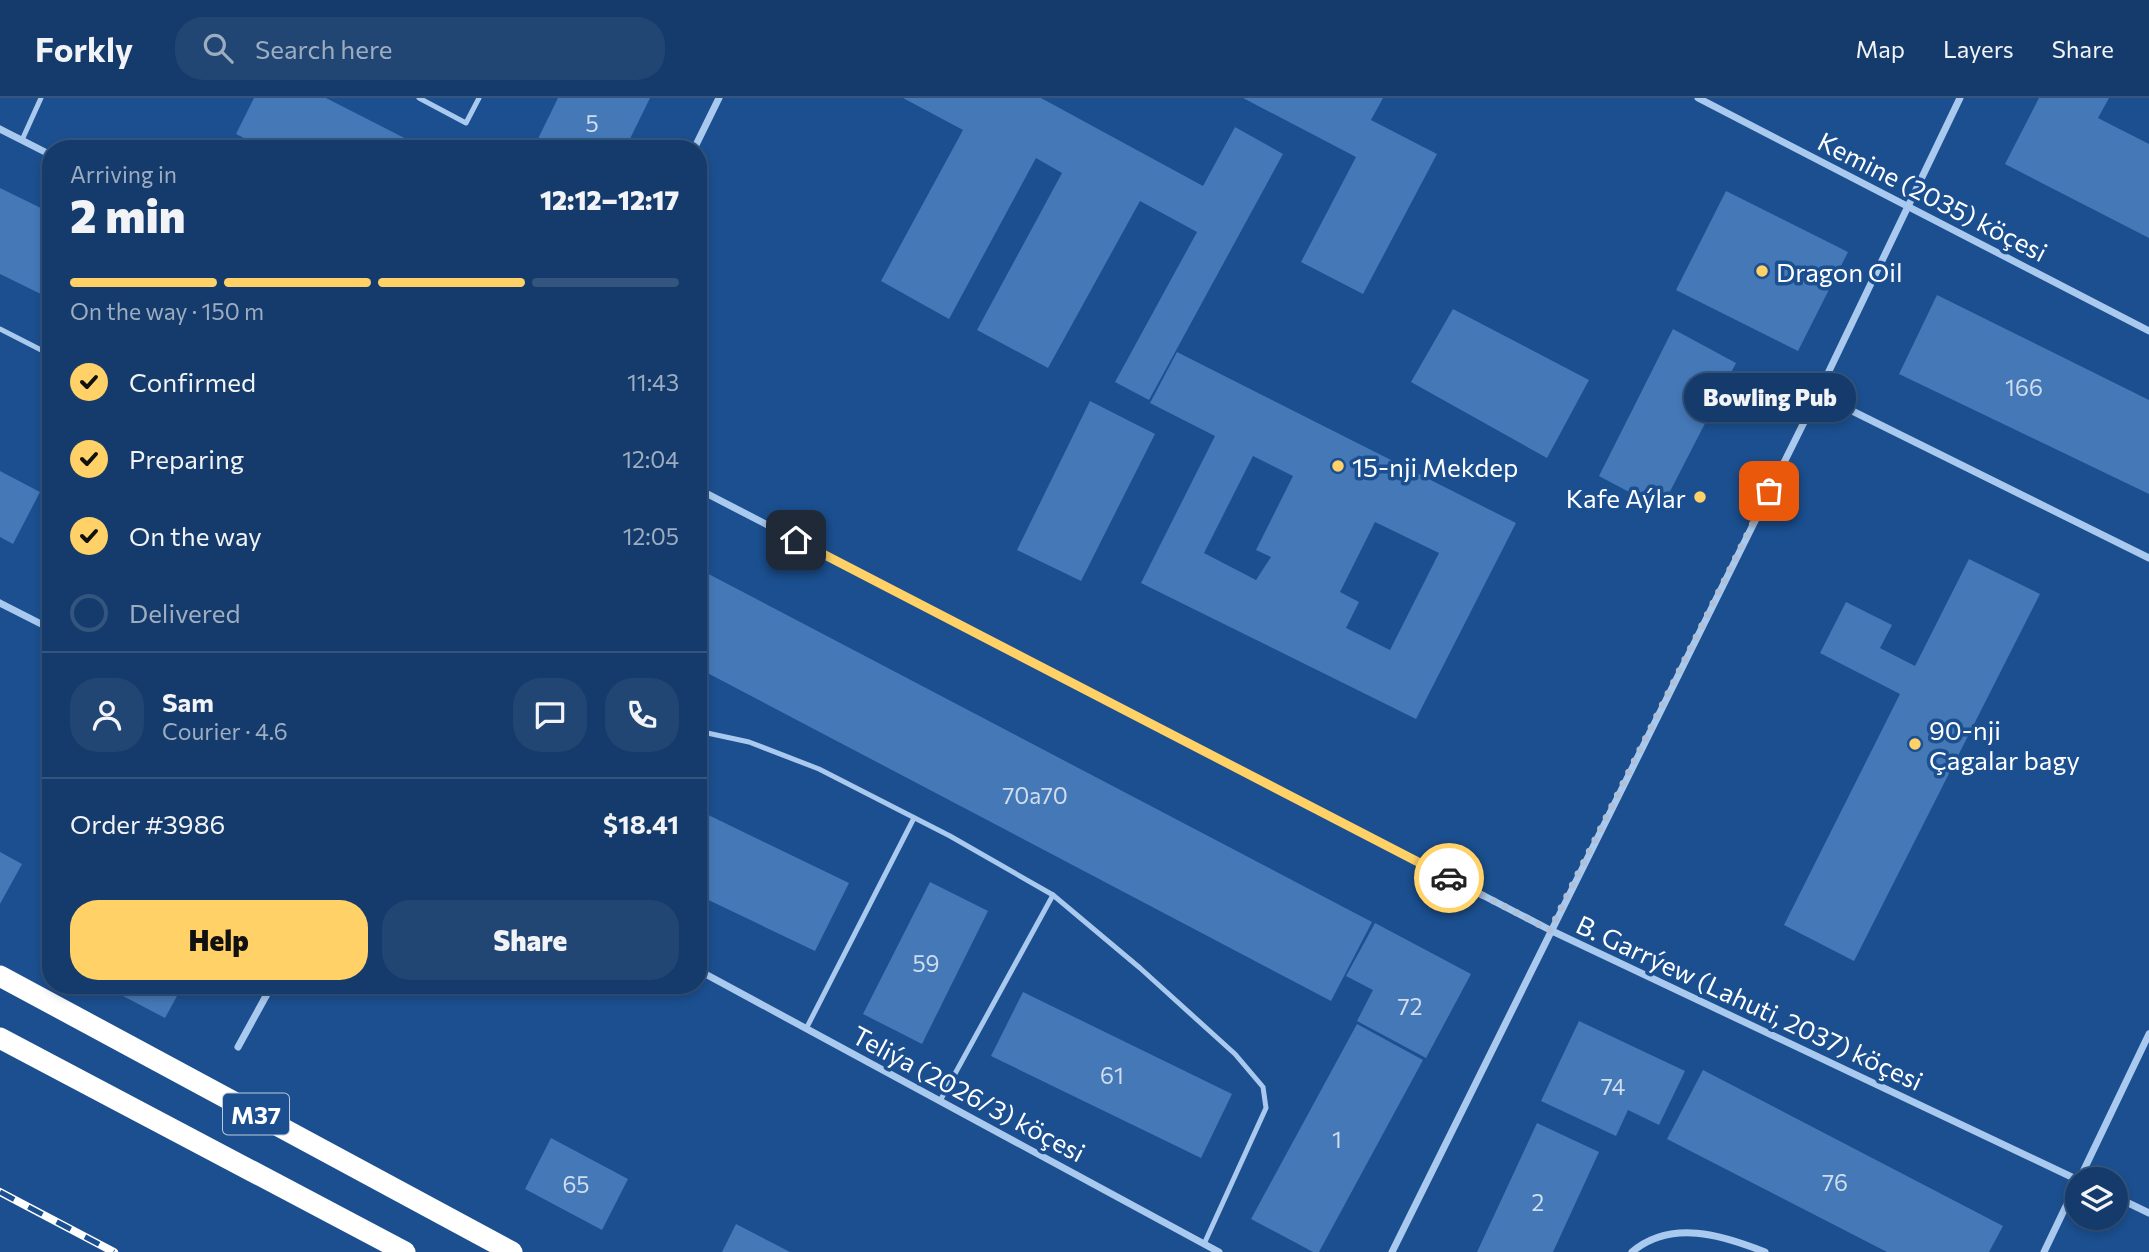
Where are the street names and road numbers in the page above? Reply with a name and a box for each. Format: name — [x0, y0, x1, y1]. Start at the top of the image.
street label: Kemine (2035) köçesi — [1813, 125, 2053, 267]
street label: B. Garrýew (Lahuti, 2037) köçesi — [1572, 908, 1928, 1096]
street label: Teliýa (2026/3) köçesi — [847, 1019, 1091, 1167]
road number: M37 — [223, 1094, 289, 1134]

